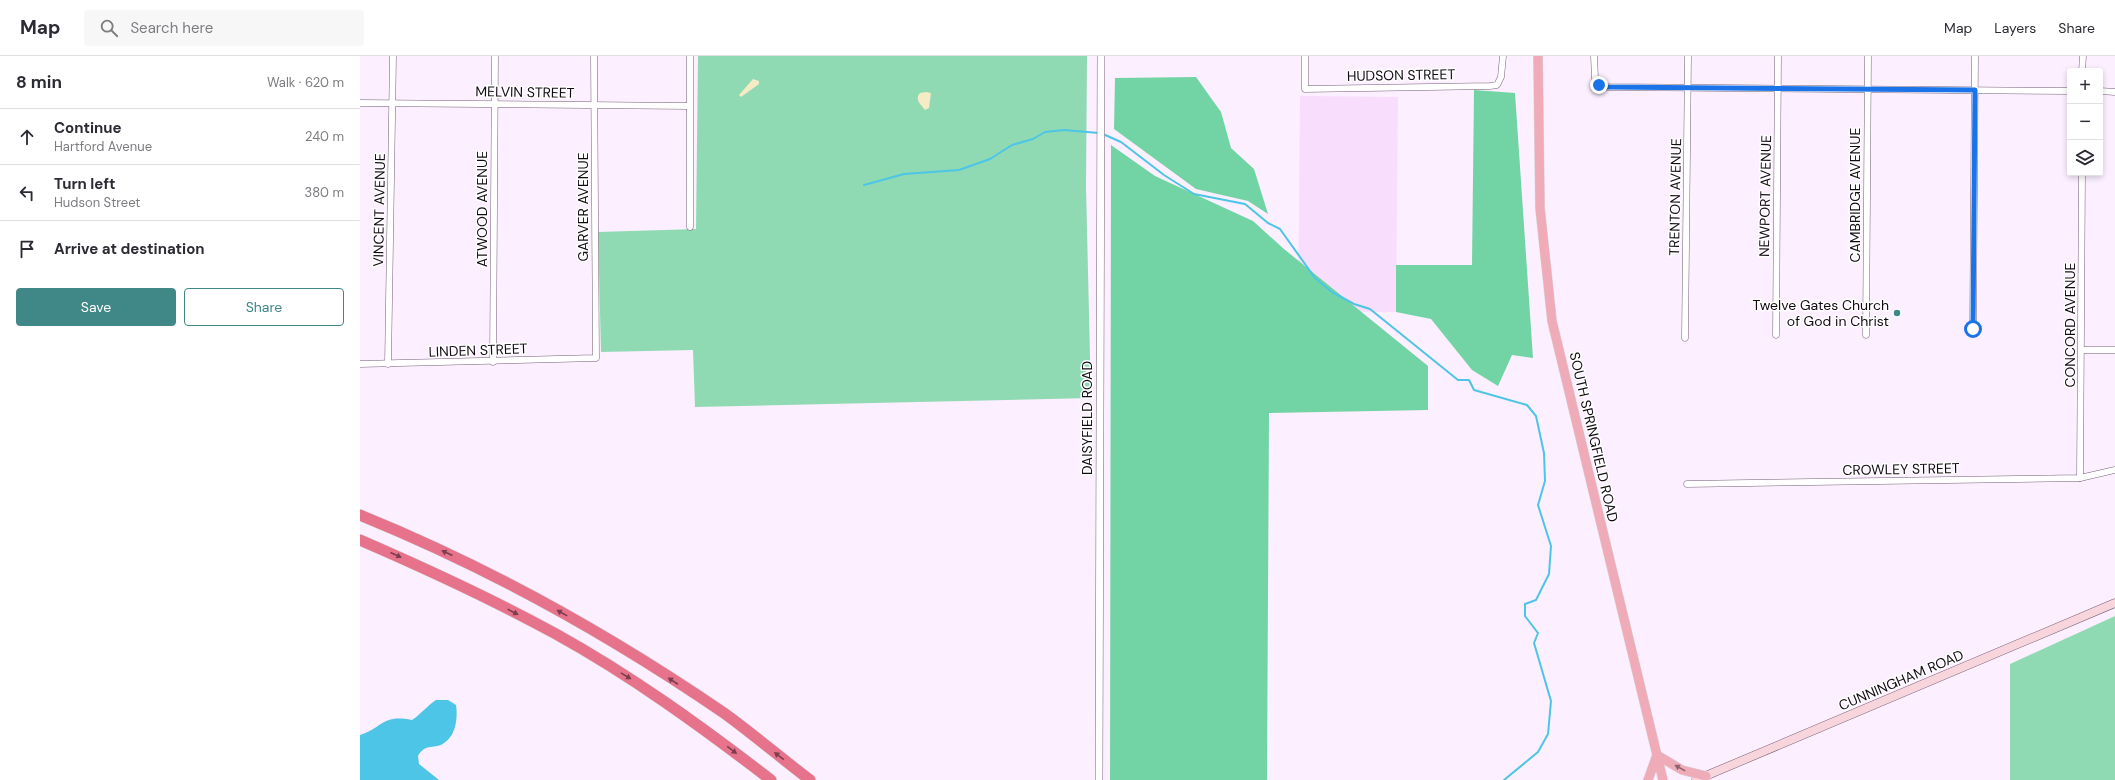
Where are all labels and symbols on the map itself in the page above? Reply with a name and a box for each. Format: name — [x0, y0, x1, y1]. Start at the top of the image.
street label: HUDSON STREET — [1347, 65, 1455, 85]
route end — [1590, 76, 1608, 94]
street label: MELVIN STREET — [475, 82, 575, 102]
street label: CAMBRIDGE AVENUE — [1846, 128, 1864, 262]
street label: NEWPORT AVENUE — [1755, 135, 1775, 257]
street label: TRENTON AVENUE — [1665, 138, 1685, 256]
street label: ATWOOD AVENUE — [473, 151, 491, 267]
street label: GARVER AVENUE — [574, 152, 592, 262]
street label: VINCENT AVENUE — [369, 153, 389, 267]
street label: CONCORD AVENUE — [2061, 262, 2079, 388]
place label: Twelve Gates Church of God in Christ — [1753, 296, 1889, 330]
marker: Twelve Gates Church of God in Christ — [1892, 308, 1902, 318]
route start — [1964, 320, 1982, 338]
street label: LINDEN STREET — [428, 339, 528, 361]
street label: SOUTH SPRINGFIELD ROAD — [1566, 350, 1622, 524]
street label: DAISYFIELD ROAD — [1078, 361, 1096, 475]
street label: CROWLEY STREET — [1842, 459, 1960, 479]
one-way arrow — [441, 550, 452, 556]
one-way arrow — [390, 553, 402, 559]
one-way arrow — [507, 608, 519, 615]
one-way arrow — [556, 610, 568, 617]
street label: CUNNINGHAM ROAD — [1836, 646, 1966, 714]
one-way arrow — [621, 672, 631, 680]
one-way arrow — [668, 677, 678, 685]
one-way arrow — [727, 746, 738, 755]
one-way arrow — [774, 752, 784, 760]
one-way arrow — [1674, 765, 1686, 771]

